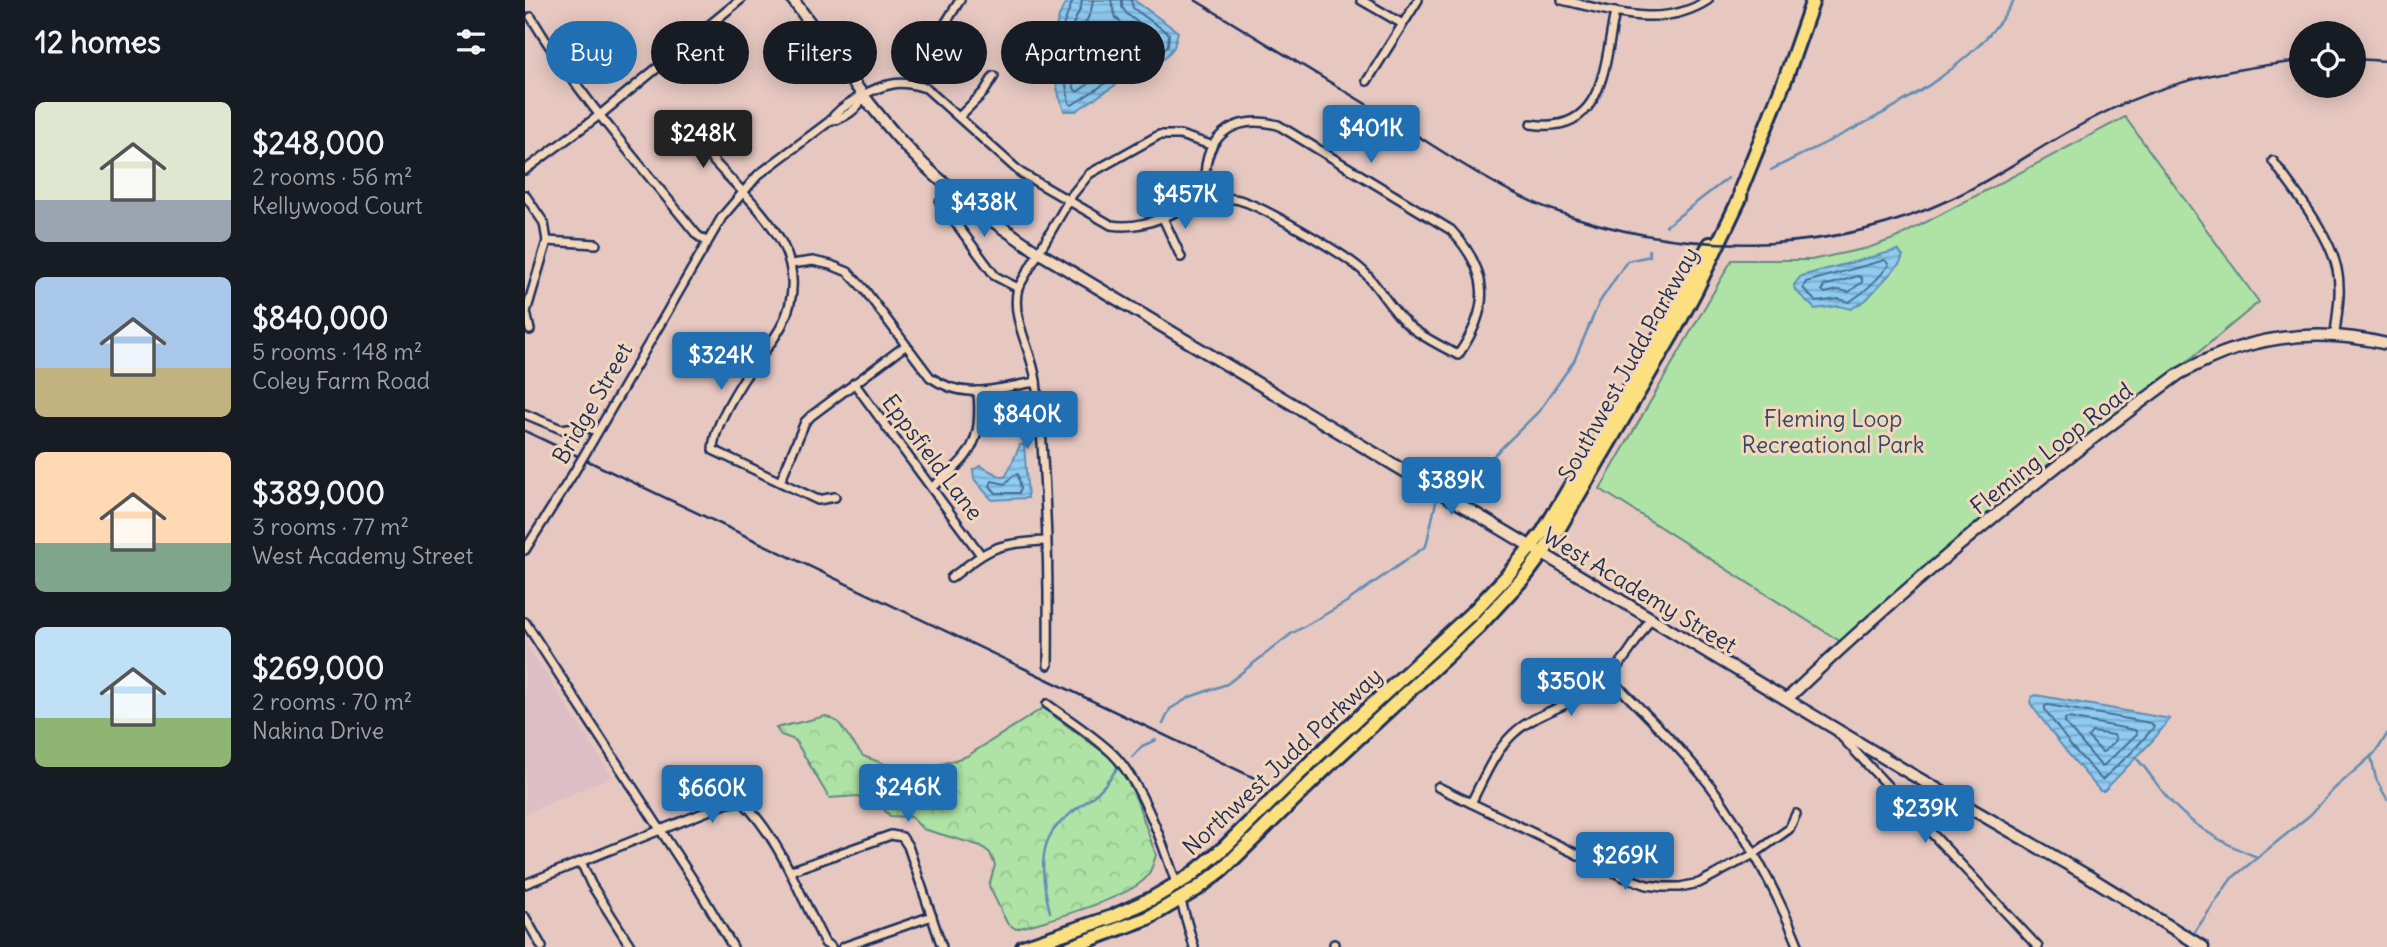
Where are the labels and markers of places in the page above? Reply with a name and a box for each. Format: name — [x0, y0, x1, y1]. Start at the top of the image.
pin: $401K — [1322, 106, 1420, 165]
pin: $248K — [654, 110, 752, 170]
pin: $457K — [1136, 172, 1234, 231]
pin: $438K — [935, 180, 1033, 239]
pin: $324K — [672, 332, 770, 392]
pin: $840K — [978, 392, 1076, 451]
pin: $389K — [1402, 458, 1500, 517]
pin: $350K — [1522, 658, 1620, 718]
pin: $246K — [859, 764, 957, 824]
pin: $660K — [663, 766, 761, 825]
pin: $239K — [1876, 786, 1974, 845]
pin: $269K — [1576, 832, 1674, 892]

